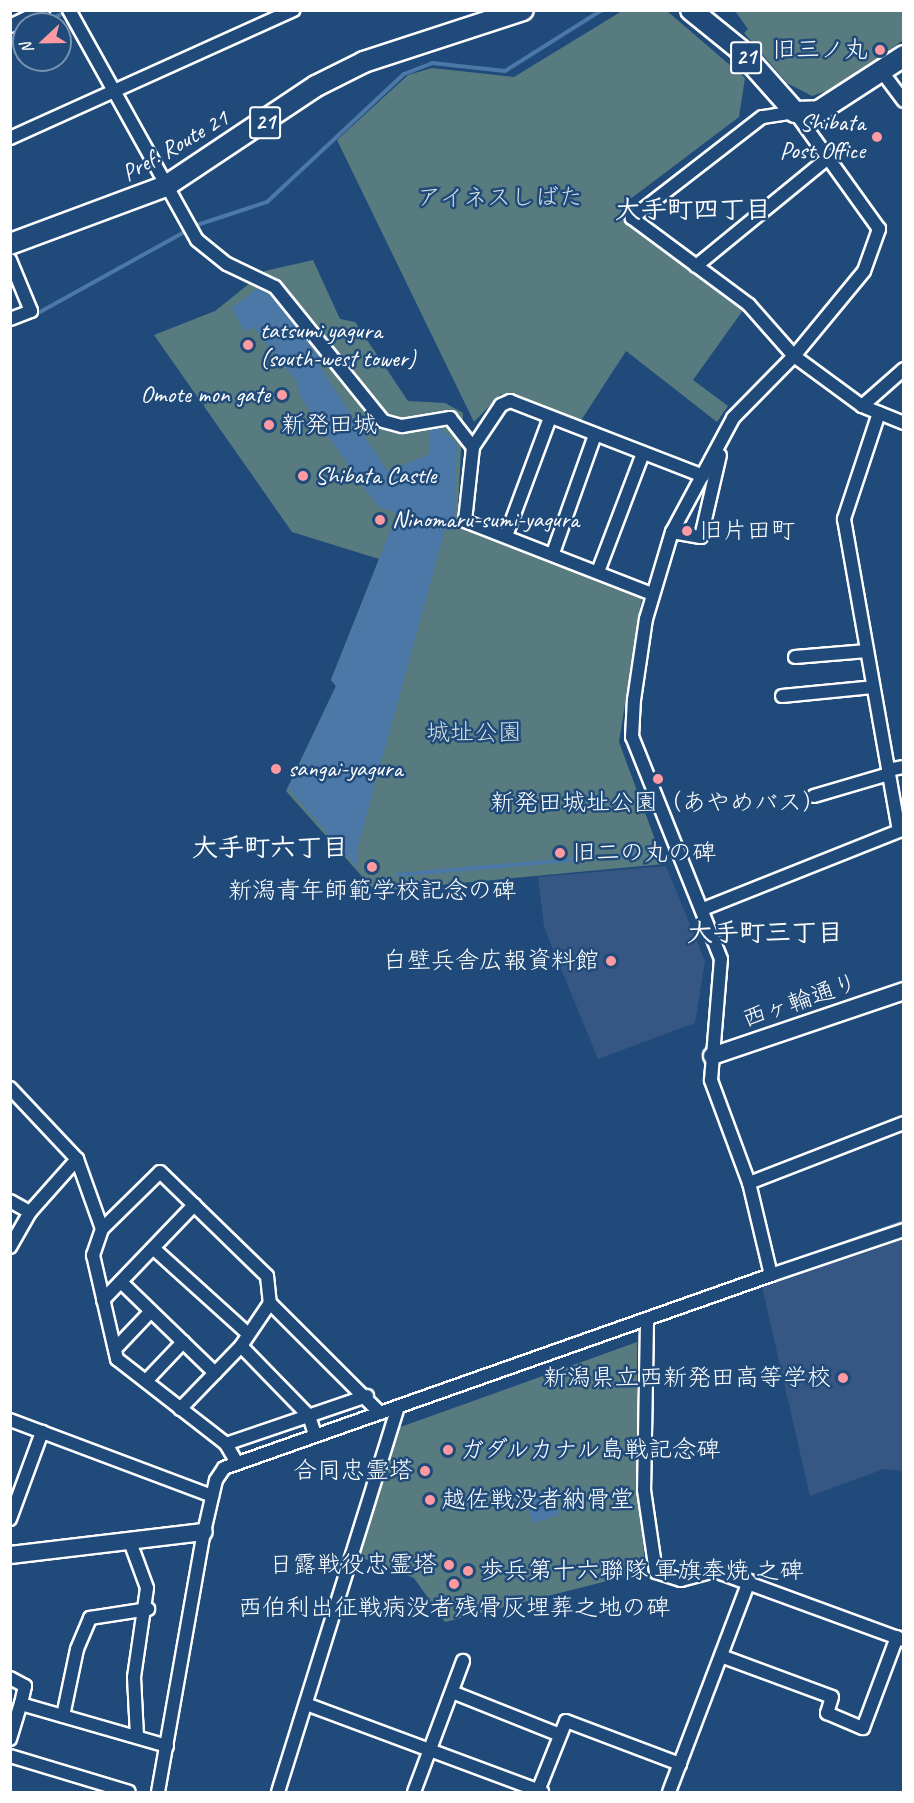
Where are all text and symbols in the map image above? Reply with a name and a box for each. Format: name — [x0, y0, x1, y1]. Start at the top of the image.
north arrow — [12, 12, 72, 72]
place label: 旧三ノ丸 — [772, 36, 868, 64]
road number: 21 — [730, 39, 762, 77]
text: N — [16, 40, 38, 56]
marker: 旧三ノ丸 — [873, 43, 887, 57]
street label: Pref. Route 21 — [117, 104, 233, 188]
road number: 21 — [248, 104, 282, 142]
place label: Shibata Post Office — [780, 109, 865, 165]
marker: Shibata Post Office — [870, 130, 884, 144]
park label: アイネスしばた — [416, 184, 584, 212]
district label: 大手町四丁目 — [615, 194, 771, 226]
place label: tatsumi yagura (south-west tower) — [260, 317, 415, 373]
marker: tatsumi yagura (south-west tower) — [241, 338, 255, 352]
place label: Omote mon gate — [140, 381, 270, 409]
marker: Omote mon gate — [275, 388, 289, 402]
place label: 新発田城 — [281, 411, 377, 439]
marker: 新発田城 — [262, 418, 276, 432]
place label: Shibata Castle — [315, 462, 436, 490]
marker: Shibata Castle — [296, 469, 310, 483]
place label: Ninomaru-sumi-yagura — [392, 506, 579, 534]
marker: Ninomaru-sumi-yagura — [373, 513, 387, 527]
place label: 旧片田町 — [699, 517, 795, 545]
marker: 旧片田町 — [680, 524, 694, 538]
park label: 城址公園 — [426, 719, 522, 747]
place label: sangai-yagura — [288, 755, 402, 783]
marker: sangai-yagura — [269, 762, 283, 776]
marker: 新発田城址公園（あやめバス） — [651, 772, 665, 786]
place label: 新発田城址公園（あやめバス） — [490, 789, 826, 817]
district label: 大手町六丁目 — [192, 832, 348, 864]
place label: 旧二の丸の碑 — [572, 839, 716, 867]
marker: 旧二の丸の碑 — [553, 846, 567, 860]
marker: 新潟青年師範学校記念の碑 — [365, 860, 379, 874]
place label: 新潟青年師範学校記念の碑 — [228, 877, 516, 905]
district label: 大手町三丁目 — [687, 917, 843, 949]
place label: 白壁兵舎広報資料館 — [383, 947, 599, 975]
marker: 白壁兵舎広報資料館 — [604, 954, 618, 968]
street label: 西ヶ輪通り — [739, 968, 861, 1034]
place label: 新潟県立西新発田高等学校 — [543, 1364, 831, 1392]
marker: 新潟県立西新発田高等学校 — [836, 1371, 850, 1385]
place label: ガダルカナル島戦記念碑 — [460, 1436, 724, 1464]
marker: ガダルカナル島戦記念碑 — [441, 1443, 455, 1457]
place label: 合同忠霊塔 — [293, 1457, 413, 1485]
marker: 合同忠霊塔 — [418, 1464, 432, 1478]
place label: 越佐戦没者納骨堂 — [442, 1486, 634, 1514]
marker: 越佐戦没者納骨堂 — [423, 1493, 437, 1507]
place label: 日露戦役忠霊塔 — [269, 1551, 437, 1579]
place label: 歩兵第十六聯隊 軍旗奉焼 之碑 — [480, 1557, 804, 1585]
marker: 日露戦役忠霊塔 — [442, 1558, 456, 1572]
marker: 歩兵第十六聯隊 軍旗奉焼 之碑 — [461, 1564, 475, 1578]
marker: 西伯利出征戦病没者残骨灰埋葬之地の碑 — [447, 1577, 461, 1591]
place label: 西伯利出征戦病没者残骨灰埋葬之地の碑 — [238, 1594, 670, 1622]

